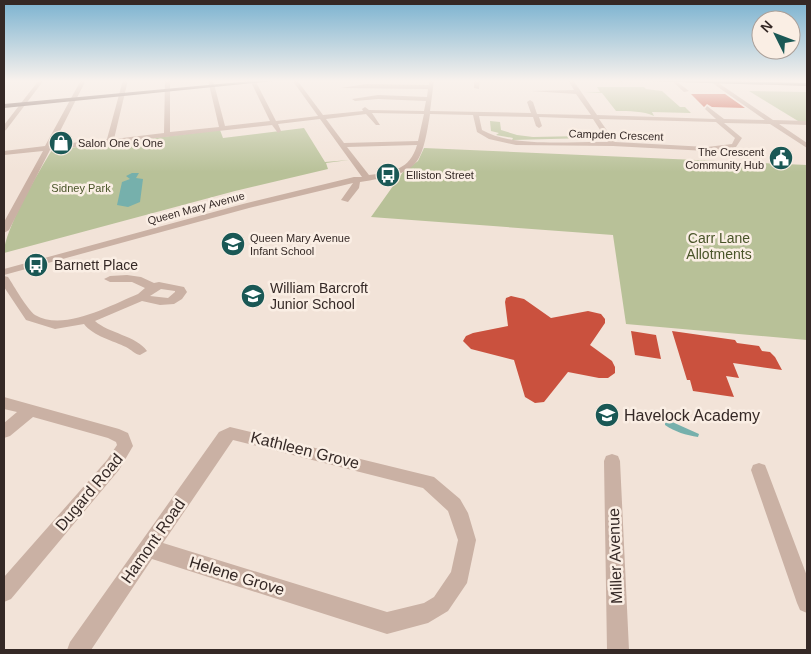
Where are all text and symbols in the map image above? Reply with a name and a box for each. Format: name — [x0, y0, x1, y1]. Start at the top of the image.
north arrow — [751, 10, 801, 60]
text: N — [757, 17, 776, 35]
street label: Campden Crescent — [568, 127, 664, 143]
shop icon: Salon One 6 One — [48, 130, 74, 156]
place label: Salon One 6 One — [78, 137, 163, 149]
public building icon: The Crescent Community Hub — [768, 145, 794, 171]
place label: The Crescent Community Hub — [685, 146, 764, 171]
bus stop icon: Elliston Street — [375, 162, 401, 188]
place label: Elliston Street — [406, 169, 474, 181]
park label: Sidney Park — [51, 182, 111, 194]
street label: Queen Mary Avenue — [146, 189, 246, 227]
park label: Carr Lane Allotments — [686, 230, 752, 262]
school or university icon: Queen Mary Avenue Infant School — [220, 231, 246, 257]
place label: Queen Mary Avenue Infant School — [250, 232, 350, 257]
bus stop icon: Barnett Place — [23, 252, 49, 278]
place label: Barnett Place — [54, 257, 138, 273]
place label: William Barcroft Junior School — [270, 280, 368, 312]
school or university icon: William Barcroft Junior School — [240, 283, 266, 309]
school or university icon: Havelock Academy — [594, 402, 620, 428]
place label: Havelock Academy — [624, 407, 760, 424]
street label: Kathleen Grove — [249, 428, 361, 472]
street label: Dugard Road — [52, 450, 126, 534]
street label: Hamont Road — [118, 496, 188, 586]
street label: Miller Avenue — [605, 508, 625, 604]
street label: Helene Grove — [187, 553, 287, 599]

